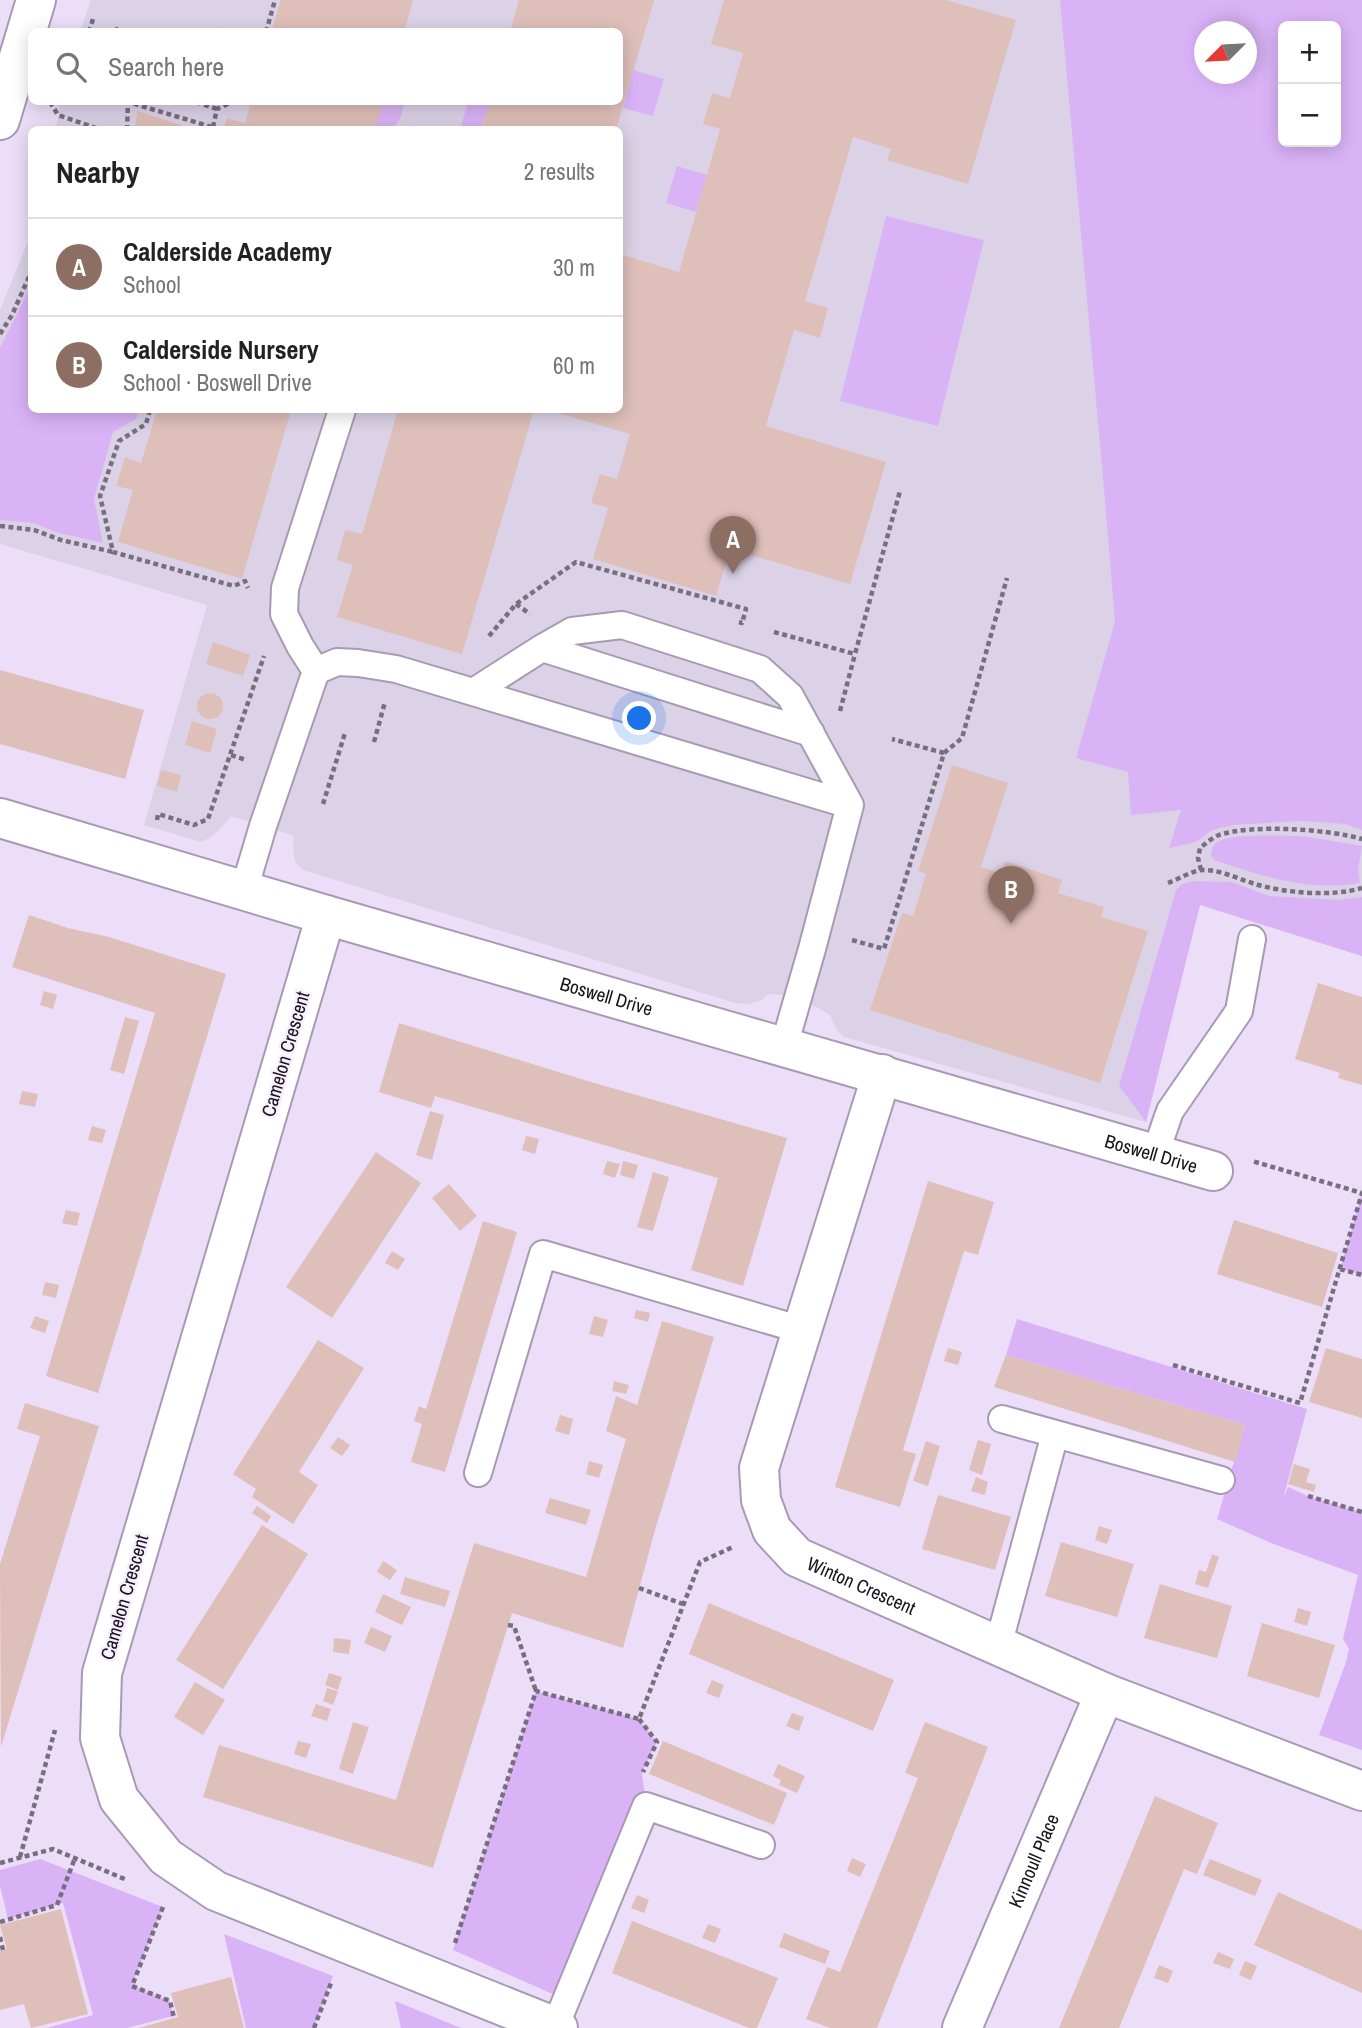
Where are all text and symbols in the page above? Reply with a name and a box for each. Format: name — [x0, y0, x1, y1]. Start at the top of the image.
north arrow — [1194, 21, 1257, 84]
map controls — [1278, 21, 1341, 147]
button: + — [1278, 21, 1341, 84]
search box — [28, 28, 623, 105]
icon: search — [52, 48, 90, 86]
text: Search here — [108, 49, 224, 84]
button: − — [1278, 84, 1341, 147]
text: Nearby — [56, 152, 139, 192]
text: 2 results — [524, 156, 595, 187]
text: Calderside Academy — [123, 234, 332, 269]
text: A — [72, 252, 86, 283]
text: 30 m — [553, 252, 595, 283]
text: School — [123, 269, 181, 300]
text: Calderside Nursery — [123, 332, 319, 367]
text: B — [72, 350, 86, 381]
text: 60 m — [553, 350, 595, 381]
text: School · Boswell Drive — [123, 367, 312, 398]
pin: A — [710, 516, 756, 574]
your location — [622, 701, 656, 735]
pin: B — [988, 866, 1034, 924]
street label: Boswell Drive — [557, 970, 656, 1022]
street label: Camelon Crescent — [255, 988, 315, 1120]
street label: Boswell Drive — [1102, 1127, 1201, 1179]
street label: Camelon Crescent — [94, 1531, 154, 1663]
street label: Winton Crescent — [803, 1550, 920, 1621]
street label: Kinnoull Place — [1002, 1810, 1065, 1912]

